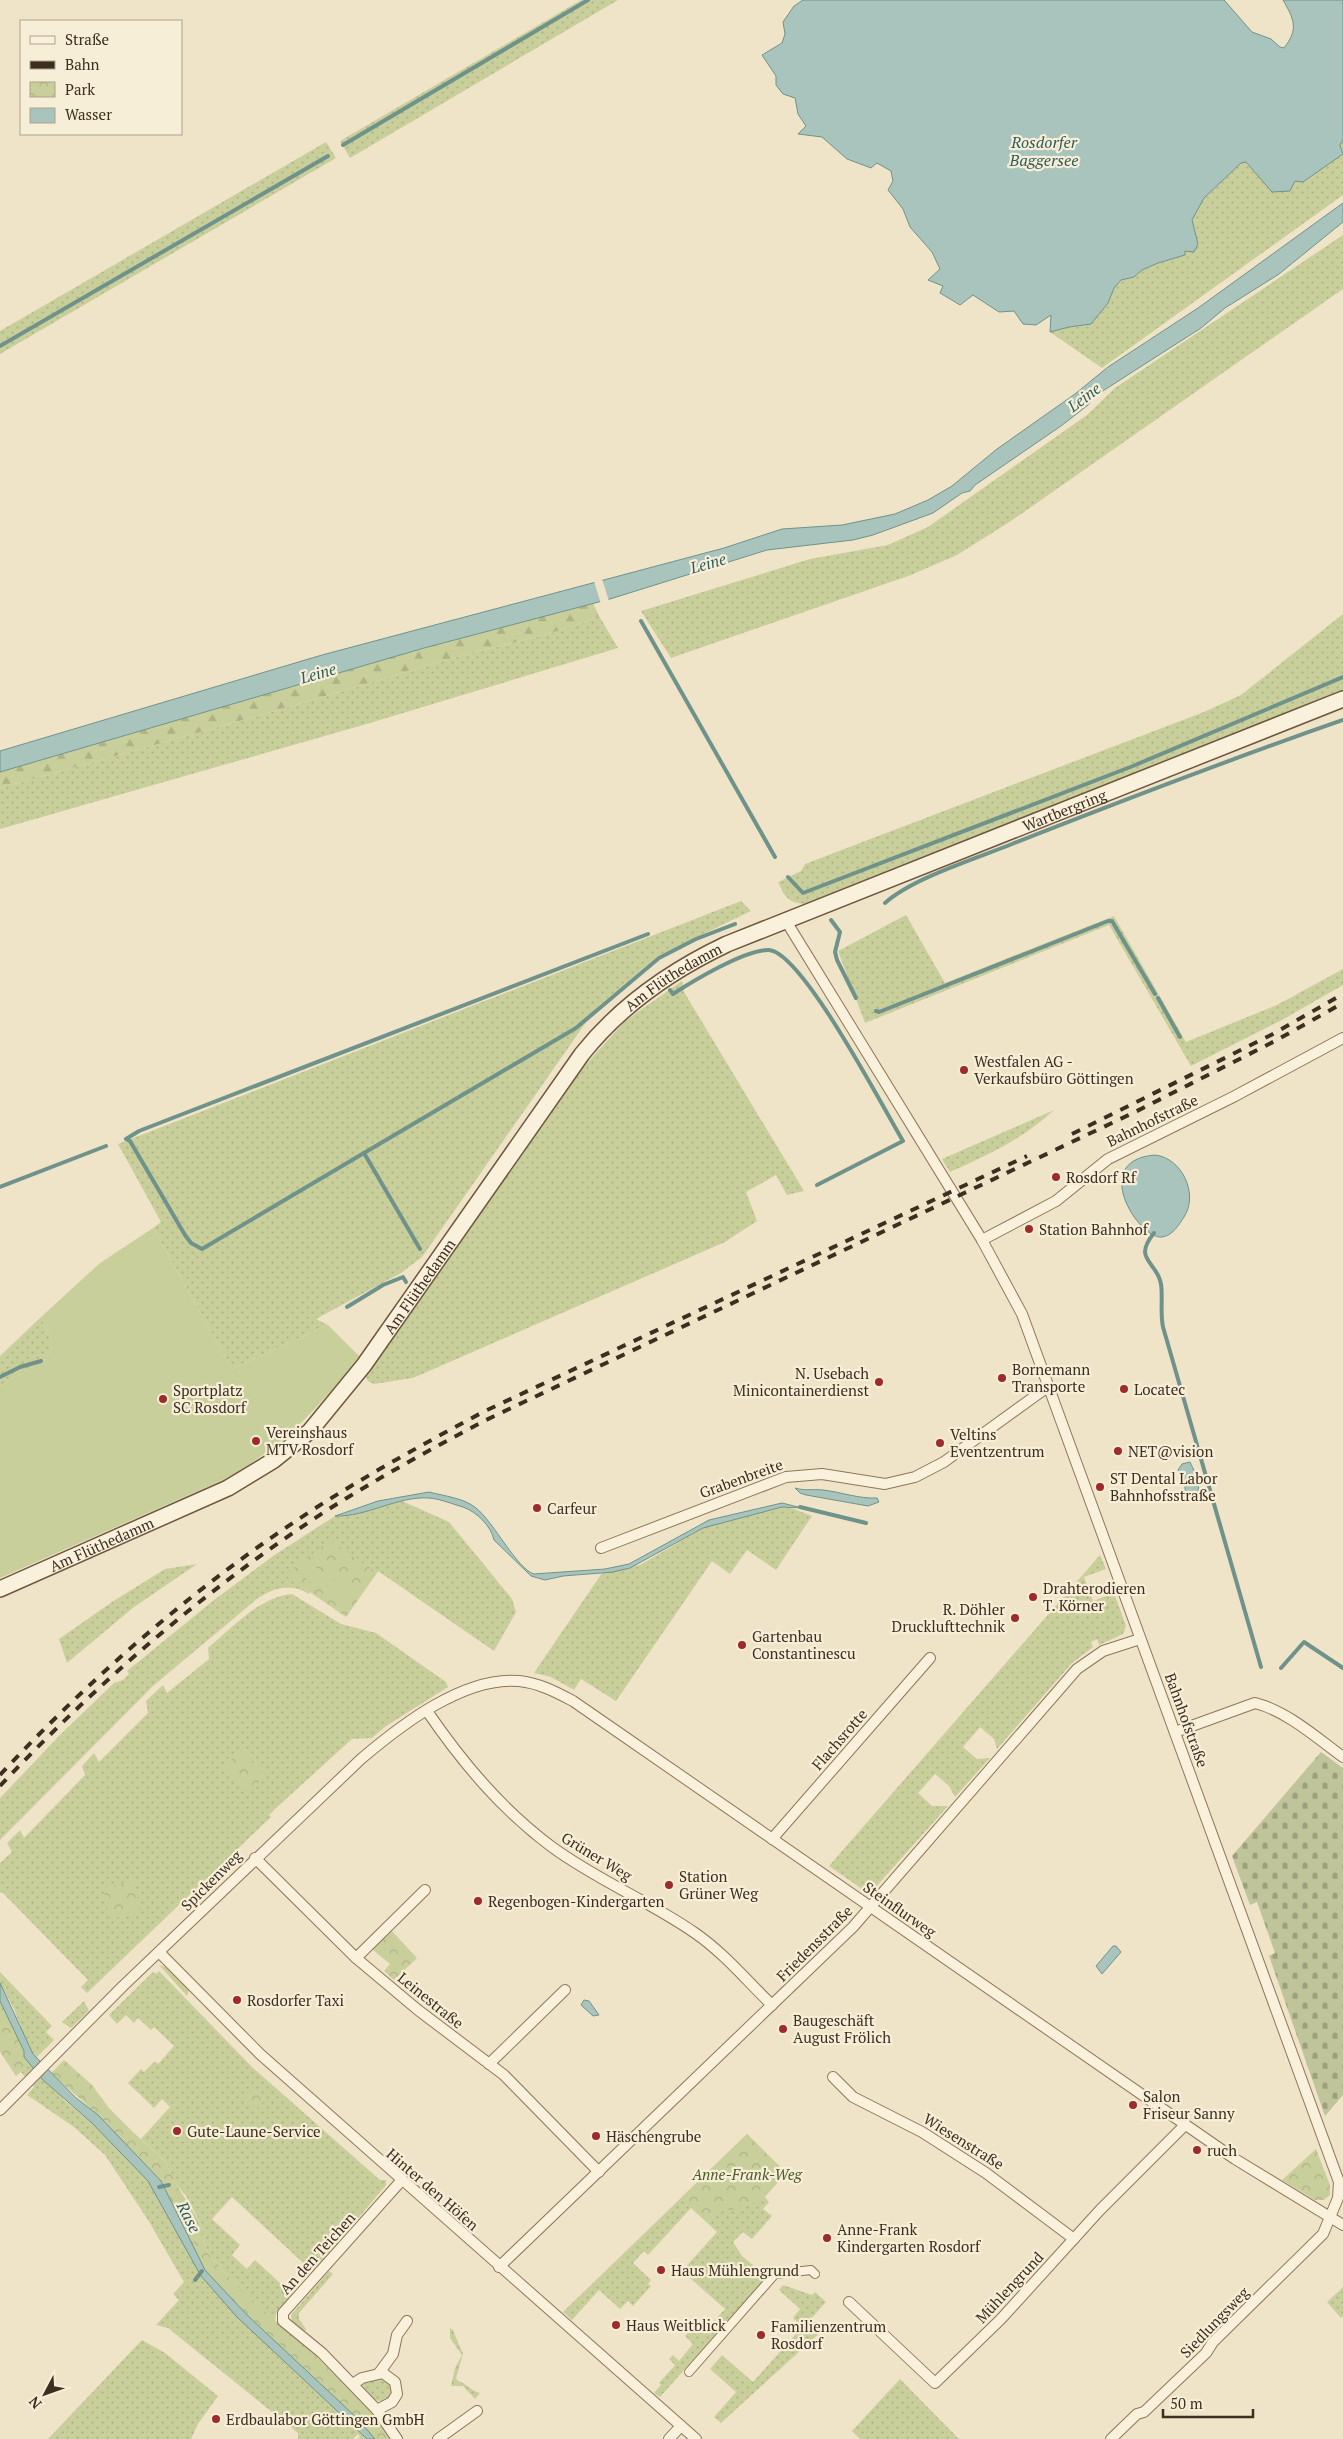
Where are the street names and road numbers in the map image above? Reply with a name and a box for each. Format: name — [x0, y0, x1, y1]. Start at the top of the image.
street label: Wartbergring — [1019, 784, 1110, 836]
street label: Am Flüthedamm — [620, 938, 725, 1015]
street label: Bahnhofstraße — [1103, 1089, 1201, 1151]
street label: Am Flüthedamm — [379, 1235, 460, 1338]
street label: Grabenbreite — [697, 1454, 785, 1502]
street label: Am Flüthedamm — [46, 1512, 157, 1576]
street label: Bahnhofstraße — [1161, 1670, 1213, 1770]
street label: Flachsrotte — [807, 1704, 871, 1774]
street label: Grüner Weg — [558, 1827, 637, 1885]
street label: Spickenweg — [176, 1844, 247, 1915]
street label: Steinflurweg — [860, 1877, 941, 1942]
street label: Friedensstraße — [772, 1901, 856, 1985]
street label: Leinestraße — [394, 1967, 468, 2033]
street label: Wiesenstraße — [920, 2108, 1008, 2174]
street label: Hinter den Höfen — [383, 2143, 483, 2235]
street label: An den Teichen — [275, 2208, 359, 2298]
street label: Mühlengrund — [971, 2247, 1047, 2327]
street label: Siedlungsweg — [1175, 2282, 1254, 2362]

